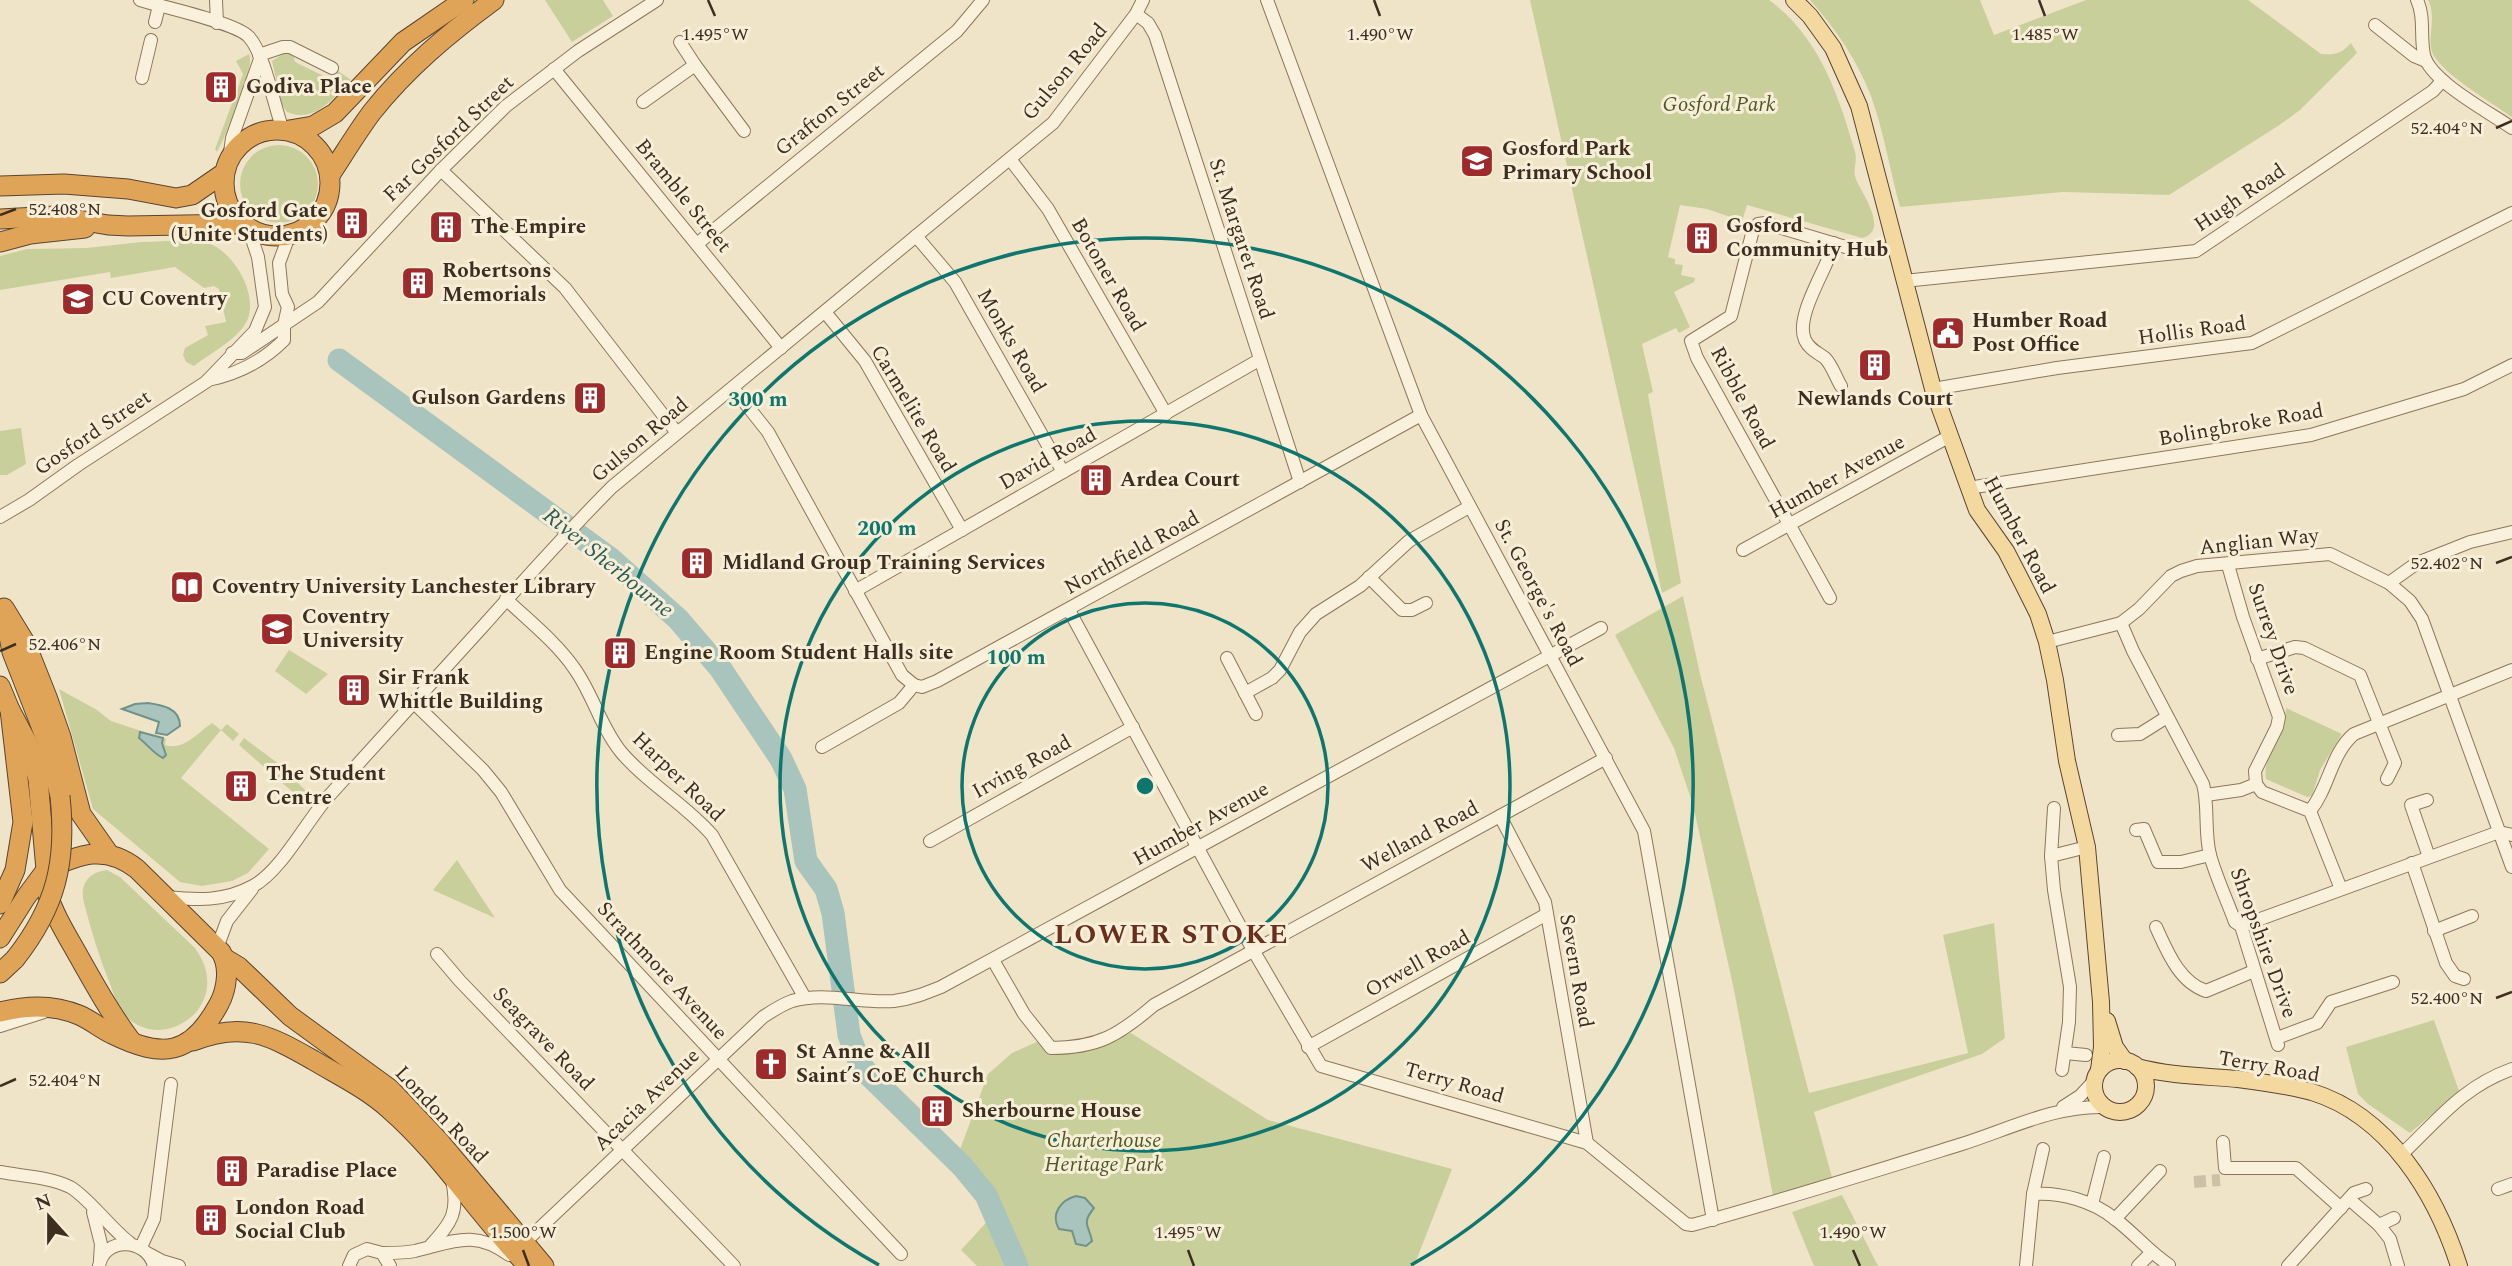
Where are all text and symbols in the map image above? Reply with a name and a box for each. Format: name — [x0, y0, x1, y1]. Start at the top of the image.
street label: Gulson Road — [1014, 16, 1116, 128]
text: 1.495°W — [681, 21, 749, 48]
text: 1.490°W — [1346, 21, 1414, 48]
text: 1.485°W — [2011, 21, 2079, 48]
street label: Grafton Street — [768, 56, 892, 164]
building icon: Godiva Place — [202, 68, 240, 106]
street label: Far Gosford Street — [376, 68, 522, 210]
place label: Godiva Place — [246, 71, 372, 103]
park label: Gosford Park — [1663, 89, 1776, 121]
text: 52.404°N — [2411, 115, 2483, 142]
street label: Bramble Street — [627, 132, 739, 260]
place label: Gosford Park Primary School — [1502, 133, 1652, 189]
school or university icon: Gosford Park Primary School — [1458, 142, 1496, 180]
street label: St. Margaret Road — [1200, 154, 1282, 324]
street label: Hugh Road — [2188, 155, 2292, 241]
place label: Gosford Gate (Unite Students) — [171, 195, 328, 251]
text: 52.408°N — [29, 196, 101, 223]
building icon: Gosford Gate (Unite Students) — [333, 204, 371, 242]
building icon: The Empire — [427, 208, 465, 246]
place label: Gosford Community Hub — [1726, 210, 1888, 266]
place label: The Empire — [471, 211, 586, 243]
street label: Botoner Road — [1062, 212, 1154, 338]
building icon: Gosford Community Hub — [1683, 219, 1721, 257]
place label: Robertsons Memorials — [442, 255, 551, 311]
building icon: Robertsons Memorials — [399, 264, 437, 302]
school or university icon: CU Coventry — [59, 280, 97, 318]
street label: Monks Road — [968, 282, 1054, 400]
place label: CU Coventry — [102, 283, 228, 315]
place label: Humber Road Post Office — [1972, 305, 2108, 361]
street label: Hollis Road — [2136, 308, 2248, 354]
public building icon: Humber Road Post Office — [1929, 314, 1967, 352]
street label: Carmelite Road — [862, 339, 964, 479]
street label: Ribble Road — [1701, 341, 1783, 455]
building icon: Newlands Court — [1856, 346, 1894, 384]
building icon: Gulson Gardens — [571, 379, 609, 417]
street label: Gosford Street — [28, 382, 158, 484]
place label: Gulson Gardens — [411, 382, 566, 414]
place label: Newlands Court — [1797, 383, 1953, 415]
text: 300 m — [728, 384, 788, 416]
street label: Gulson Road — [584, 389, 696, 491]
street label: Bolingbroke Road — [2156, 395, 2326, 455]
street label: David Road — [993, 419, 1103, 499]
street label: Humber Avenue — [1763, 426, 1911, 528]
building icon: Ardea Court — [1077, 461, 1115, 499]
place label: Ardea Court — [1120, 464, 1240, 496]
street label: Humber Road — [1974, 470, 2064, 600]
water label: River Sherbourne — [535, 499, 681, 627]
street label: Northfield Road — [1058, 503, 1206, 603]
text: 200 m — [857, 513, 917, 545]
street label: St. George's Road — [1485, 513, 1591, 673]
street label: Anglian Way — [2198, 520, 2321, 564]
building icon: Midland Group Training Services — [678, 544, 716, 582]
place label: Midland Group Training Services — [722, 547, 1045, 579]
text: 52.402°N — [2411, 550, 2483, 577]
library icon: Coventry University Lanchester Library — [168, 568, 206, 606]
place label: Coventry University Lanchester Library — [212, 571, 596, 603]
street label: Surrey Drive — [2239, 579, 2307, 699]
place label: Coventry University — [302, 601, 404, 657]
school or university icon: Coventry University — [258, 610, 296, 648]
text: 52.406°N — [29, 631, 101, 658]
building icon: Engine Room Student Halls site — [601, 634, 639, 672]
place label: Engine Room Student Halls site — [644, 637, 953, 669]
text: 100 m — [986, 642, 1046, 674]
place label: Sir Frank Whittle Building — [378, 662, 543, 718]
building icon: Sir Frank Whittle Building — [335, 671, 373, 709]
street label: Harper Road — [624, 724, 732, 830]
street label: Irving Road — [966, 726, 1078, 808]
place label: The Student Centre — [266, 758, 386, 814]
building icon: The Student Centre — [222, 767, 260, 805]
street label: Humber Avenue — [1127, 773, 1275, 875]
centre of rings — [1133, 774, 1157, 798]
street label: Welland Road — [1355, 792, 1485, 882]
street label: Shropshire Drive — [2221, 863, 2305, 1023]
street label: Strathmore Avenue — [589, 894, 735, 1048]
street label: Severn Road — [1550, 912, 1602, 1030]
district label: LOWER STOKE — [1054, 913, 1290, 956]
street label: Orwell Road — [1359, 922, 1477, 1006]
street label: Seagrave Road — [485, 979, 601, 1099]
text: 52.400°N — [2411, 985, 2483, 1012]
place label: St Anne & All Saint’s CoE Church — [796, 1036, 984, 1092]
street label: Acacia Avenue — [587, 1041, 707, 1159]
street label: Terry Road — [2216, 1042, 2322, 1092]
church icon: St Anne & All Saint’s CoE Church — [752, 1045, 790, 1083]
street label: Terry Road — [1400, 1053, 1508, 1113]
street label: London Road — [387, 1058, 495, 1172]
text: 52.404°N — [29, 1067, 101, 1094]
building icon: Sherbourne House — [918, 1092, 956, 1130]
place label: Sherbourne House — [962, 1095, 1141, 1127]
park label: Charterhouse Heritage Park — [1045, 1125, 1164, 1181]
building icon: Paradise Place — [213, 1152, 251, 1190]
place label: Paradise Place — [256, 1155, 397, 1187]
north arrow — [14, 1182, 84, 1252]
text: N — [31, 1186, 56, 1219]
place label: London Road Social Club — [235, 1192, 365, 1248]
building icon: London Road Social Club — [192, 1201, 230, 1239]
text: 1.500°W — [489, 1219, 557, 1246]
text: 1.495°W — [1154, 1219, 1222, 1246]
text: 1.490°W — [1819, 1219, 1887, 1246]

